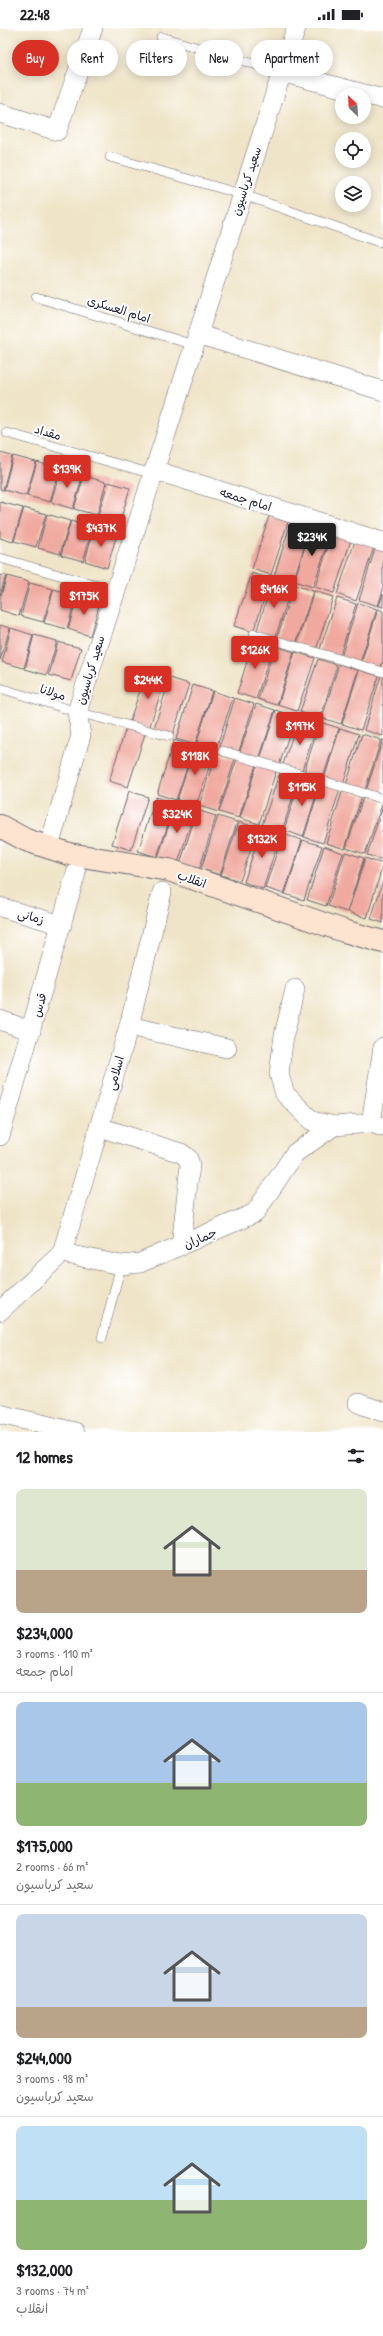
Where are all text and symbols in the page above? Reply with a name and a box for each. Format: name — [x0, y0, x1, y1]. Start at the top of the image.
text: 22:48 — [20, 4, 50, 25]
chip: Buy — [12, 40, 59, 76]
chip: Rent — [67, 40, 118, 76]
chip: Filters — [126, 40, 187, 76]
chip: New — [195, 40, 243, 76]
chip: Apartment — [251, 40, 333, 76]
north arrow — [335, 88, 371, 124]
map controls — [335, 88, 371, 212]
button: locate — [335, 132, 371, 168]
street label: سعید کرباسیون — [227, 144, 265, 218]
button: layers — [335, 176, 371, 212]
street label: امام العسکری — [85, 291, 153, 328]
street label: مقداد — [33, 420, 63, 444]
pin: $139K — [39, 455, 95, 489]
text: $139K — [53, 459, 81, 477]
street label: امام جمعه — [218, 483, 274, 516]
pin: $437K — [73, 514, 129, 548]
text: $437K — [86, 518, 116, 536]
pin: $234K — [284, 523, 340, 557]
text: $234K — [297, 527, 327, 545]
pin: $416K — [246, 575, 302, 609]
text: $416K — [260, 579, 288, 597]
pin: $175K — [56, 582, 112, 616]
text: $175K — [69, 586, 99, 604]
street label: سعید کرباسیون — [71, 633, 109, 707]
pin: $126K — [227, 636, 283, 670]
text: $126K — [240, 640, 270, 658]
pin: $244K — [120, 666, 176, 700]
text: $244K — [133, 670, 163, 688]
street label: مولانا — [38, 680, 68, 704]
pin: $197K — [272, 712, 328, 746]
text: $197K — [285, 716, 315, 734]
pin: $118K — [167, 742, 223, 776]
text: $118K — [181, 746, 209, 764]
pin: $115K — [274, 773, 330, 807]
text: $115K — [288, 777, 316, 795]
pin: $324K — [149, 800, 205, 834]
text: $324K — [162, 804, 192, 822]
pin: $132K — [234, 825, 290, 859]
text: $132K — [247, 829, 277, 847]
street label: انقلاب — [175, 866, 209, 892]
street label: زمانی — [16, 904, 46, 928]
street label: قدس — [27, 991, 51, 1019]
street label: اسلامی — [102, 1054, 128, 1092]
street label: جماران — [181, 1223, 219, 1253]
text: 12 homes — [16, 1445, 73, 1468]
icon: filters — [345, 1445, 367, 1467]
icon: home — [156, 1515, 228, 1587]
text: $234,000 — [16, 1621, 73, 1644]
text: 3 rooms · 110 m² — [16, 1644, 93, 1662]
text: امام جمعه — [16, 1662, 73, 1680]
icon: home — [156, 1728, 228, 1800]
text: $175,000 — [16, 1834, 73, 1857]
text: 2 rooms · 66 m² — [16, 1857, 88, 1875]
text: سعید کرباسیون — [16, 1875, 94, 1893]
icon: home — [156, 1940, 228, 2012]
text: $244,000 — [16, 2046, 72, 2069]
text: 3 rooms · 98 m² — [16, 2069, 88, 2087]
text: سعید کرباسیون — [16, 2087, 94, 2105]
icon: home — [156, 2152, 228, 2224]
text: $132,000 — [16, 2258, 73, 2281]
text: 3 rooms · 74 m² — [16, 2281, 89, 2299]
text: انقلاب — [16, 2299, 48, 2317]

